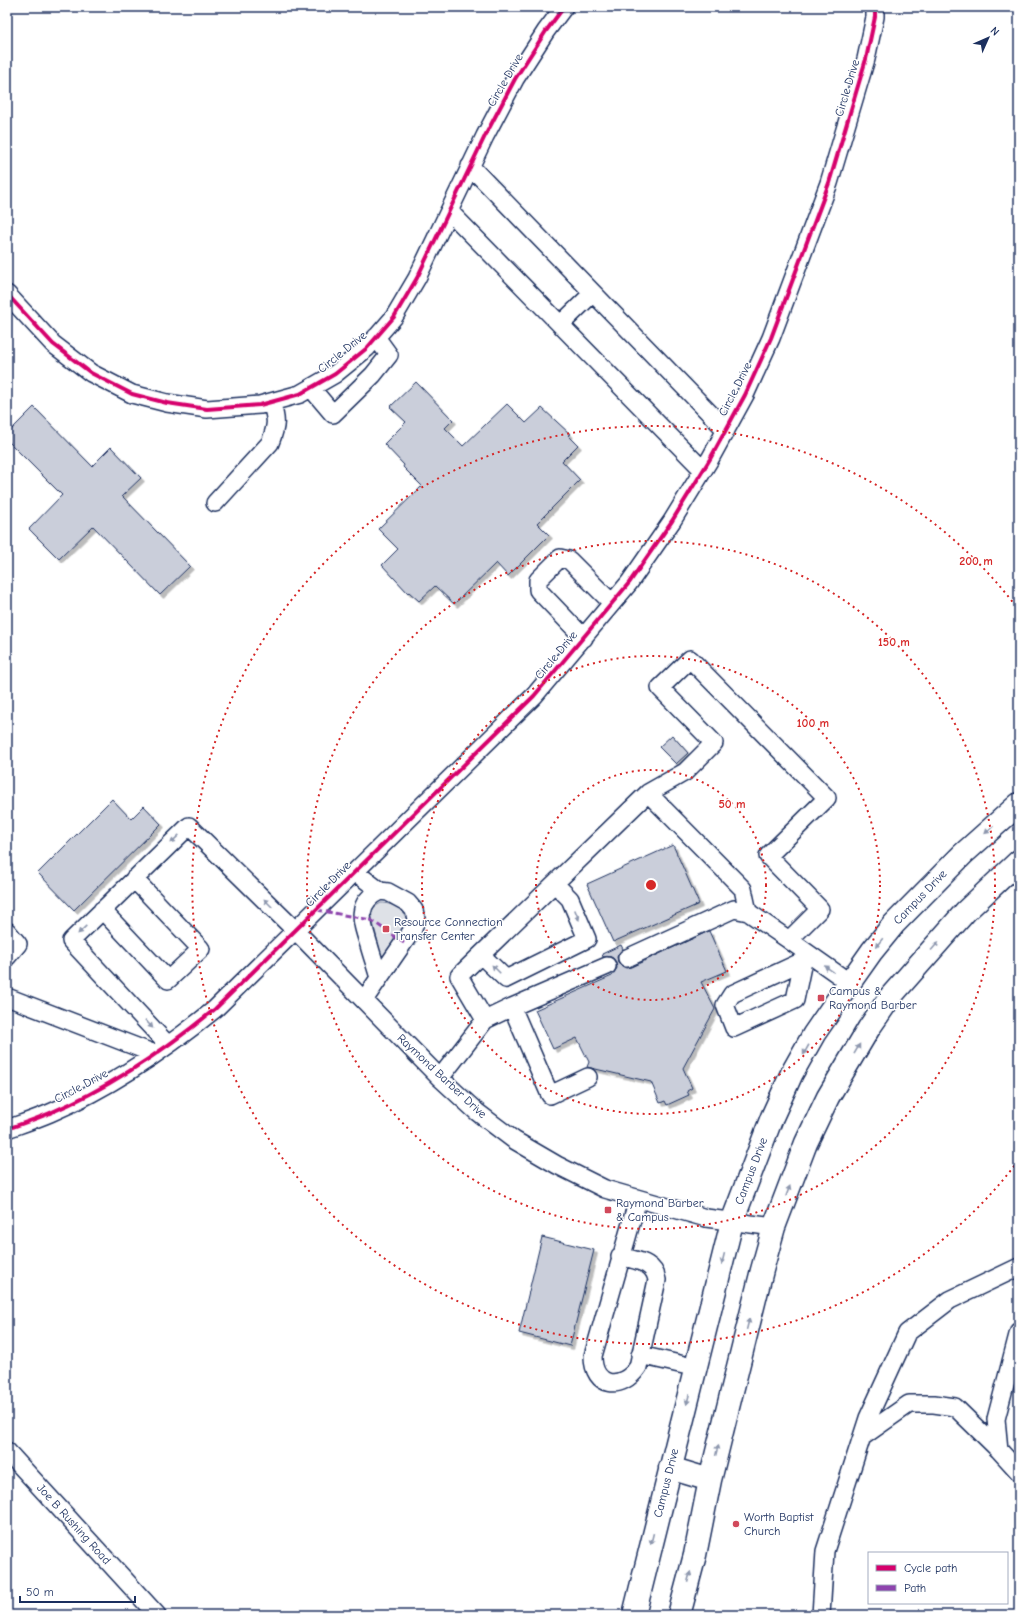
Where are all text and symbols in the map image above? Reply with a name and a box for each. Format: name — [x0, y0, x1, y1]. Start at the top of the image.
north arrow — [968, 18, 1008, 58]
text: N — [988, 24, 1002, 38]
street label: Circle Drive — [484, 51, 526, 109]
street label: Circle Drive — [832, 58, 862, 118]
street label: Circle Drive — [315, 328, 369, 376]
street label: Circle Drive — [715, 360, 755, 418]
text: 200 m — [959, 554, 993, 568]
street label: Circle Drive — [532, 628, 580, 682]
text: 150 m — [878, 635, 910, 649]
text: 100 m — [797, 716, 829, 730]
text: 50 m — [718, 797, 746, 811]
one-way arrow — [985, 825, 994, 834]
one-way arrow — [170, 834, 180, 844]
street label: Circle Drive — [302, 858, 354, 910]
street label: Campus Drive — [890, 867, 950, 927]
centre of rings — [644, 878, 658, 892]
one-way arrow — [263, 899, 273, 908]
one-way arrow — [574, 909, 580, 921]
place label: Resource Connection Transfer Center — [394, 915, 503, 943]
marker: Resource Connection Transfer Center — [381, 924, 391, 934]
one-way arrow — [77, 925, 87, 935]
one-way arrow — [875, 937, 883, 948]
one-way arrow — [931, 941, 940, 951]
one-way arrow — [491, 964, 501, 974]
one-way arrow — [824, 965, 835, 973]
place label: Campus & Raymond Barber — [829, 984, 917, 1012]
marker: Campus & Raymond Barber — [816, 993, 826, 1003]
one-way arrow — [144, 1019, 154, 1029]
street label: Raymond Barber Drive — [394, 1031, 490, 1121]
one-way arrow — [853, 1043, 860, 1055]
one-way arrow — [802, 1044, 809, 1056]
street label: Circle Drive — [52, 1066, 110, 1106]
street label: Campus Drive — [732, 1135, 770, 1207]
one-way arrow — [785, 1184, 791, 1196]
place label: Raymond Barber & Campus — [616, 1196, 704, 1224]
marker: Raymond Barber & Campus — [603, 1205, 613, 1215]
one-way arrow — [720, 1254, 726, 1266]
one-way arrow — [746, 1318, 752, 1330]
one-way arrow — [685, 1393, 691, 1405]
one-way arrow — [715, 1444, 721, 1457]
street label: Campus Drive — [651, 1447, 681, 1519]
street label: Joe B Rushing Road — [34, 1481, 114, 1567]
place label: Worth Baptist Church — [744, 1510, 814, 1538]
marker: Worth Baptist Church — [731, 1519, 741, 1529]
one-way arrow — [649, 1532, 655, 1545]
legend — [868, 1552, 1008, 1604]
text: Cycle path — [904, 1561, 957, 1575]
one-way arrow — [686, 1571, 692, 1583]
scale bar — [20, 1578, 135, 1604]
text: Path — [904, 1581, 926, 1595]
text: 50 m — [26, 1585, 54, 1599]

